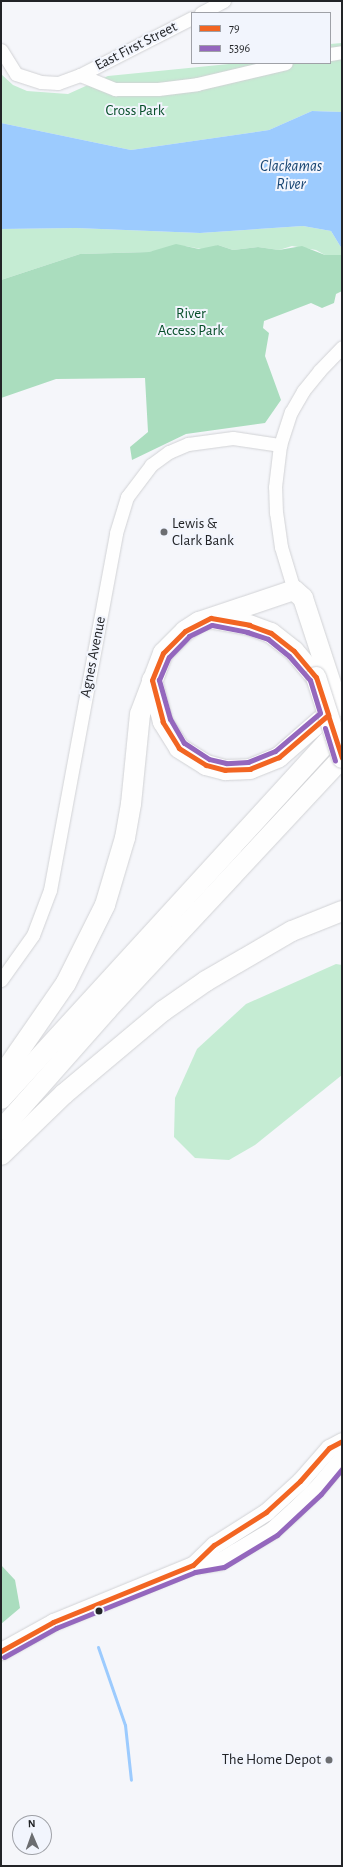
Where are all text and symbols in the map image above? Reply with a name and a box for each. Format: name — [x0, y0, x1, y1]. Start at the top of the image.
legend — [191, 12, 331, 64]
street label: East First Street — [92, 18, 180, 74]
text: 79 — [229, 22, 240, 34]
text: 5396 — [229, 42, 250, 54]
park label: Cross Park — [105, 102, 165, 120]
water label: Clackamas River — [260, 156, 322, 194]
park label: River Access Park — [158, 304, 224, 339]
place label: Lewis & Clark Bank — [172, 514, 234, 549]
marker: Lewis & Clark Bank — [159, 527, 169, 537]
street label: Agnes Avenue — [76, 615, 110, 699]
unlabelled marker — [94, 1606, 104, 1616]
place label: The Home Depot — [222, 1751, 321, 1769]
marker: The Home Depot — [324, 1755, 334, 1765]
north arrow — [12, 1815, 52, 1855]
text: N — [28, 1818, 36, 1829]

